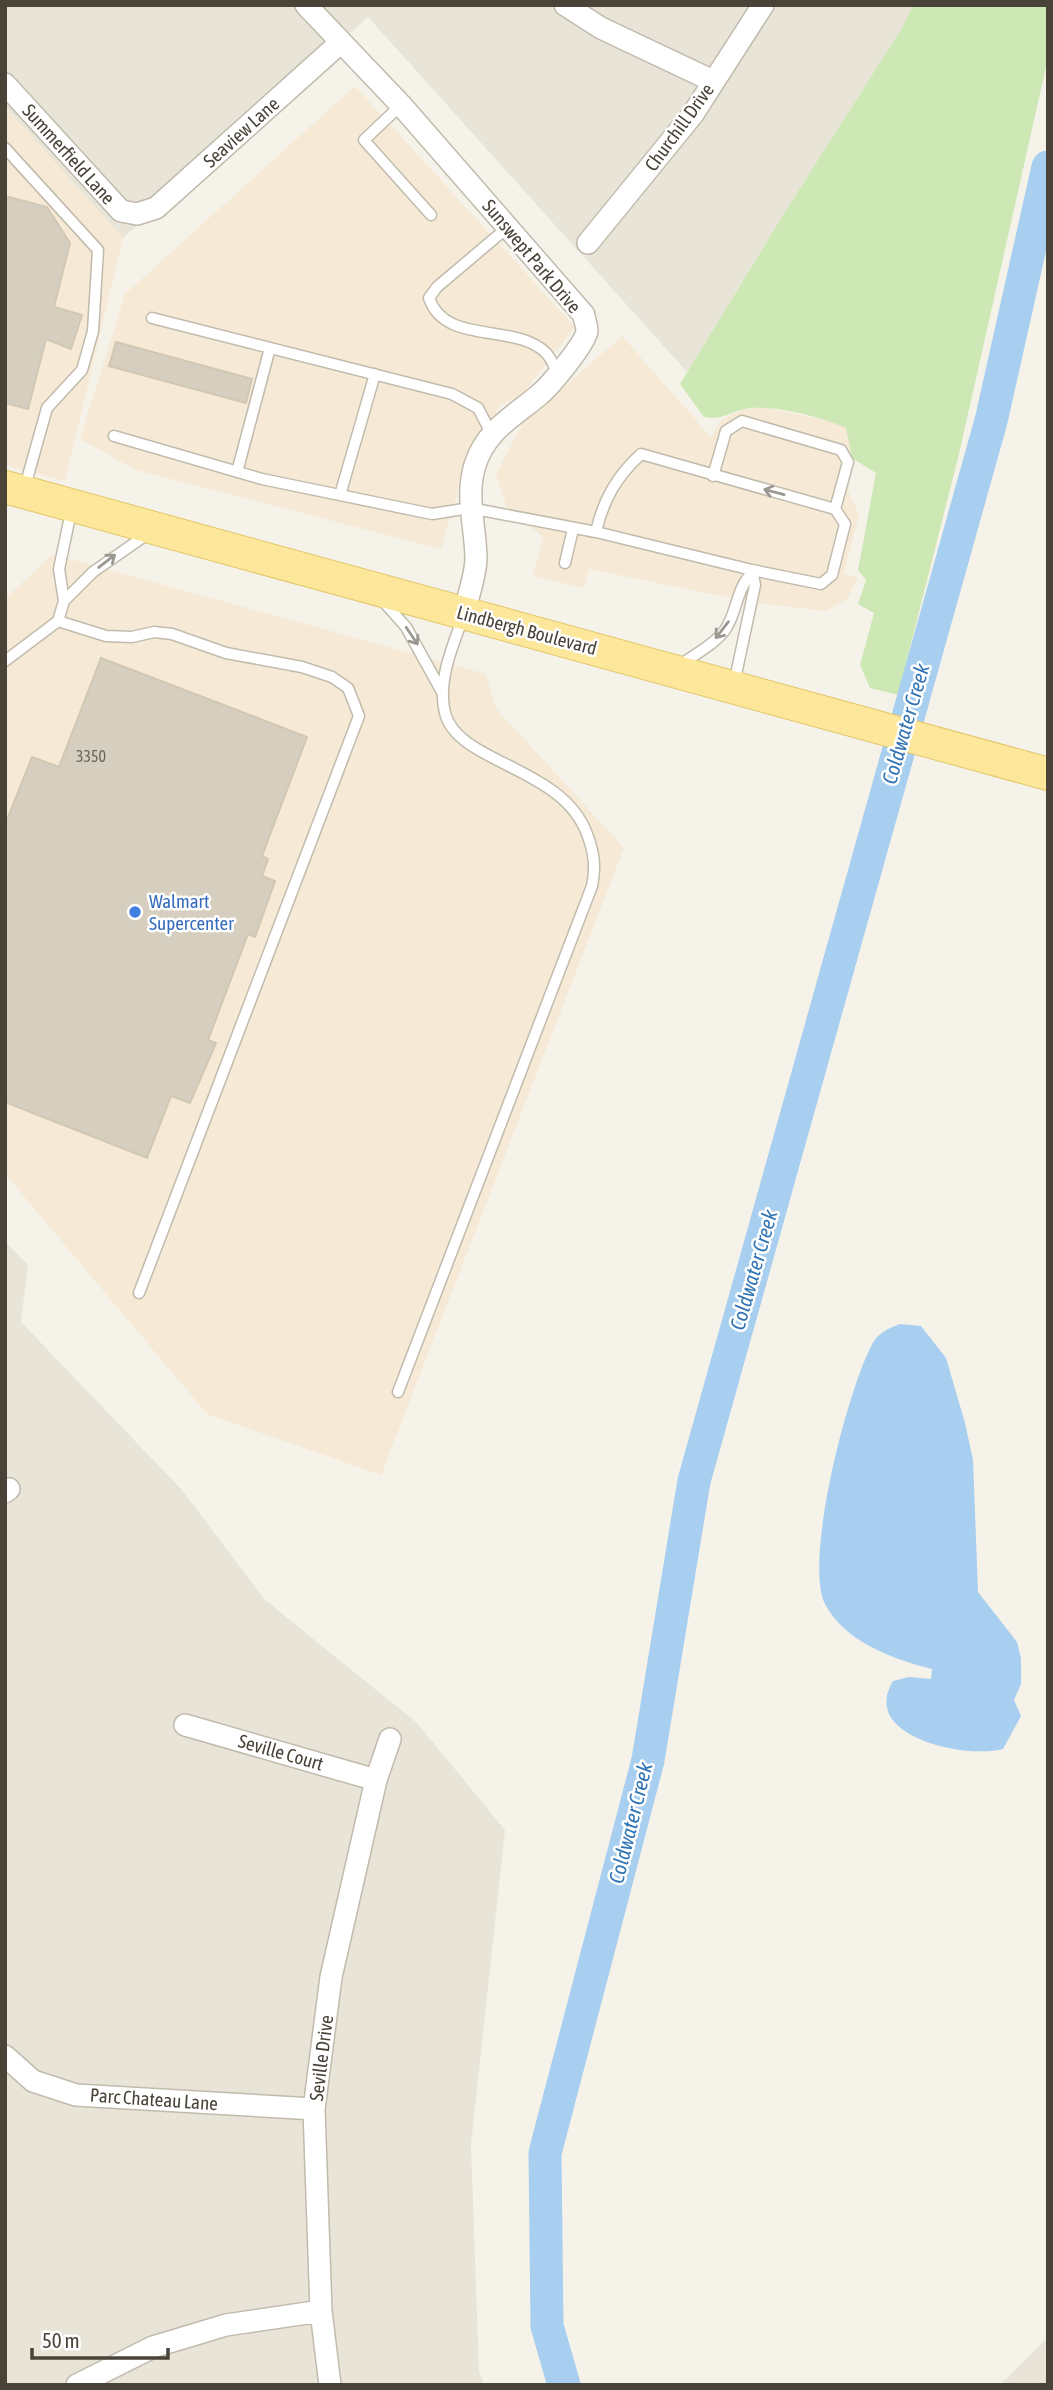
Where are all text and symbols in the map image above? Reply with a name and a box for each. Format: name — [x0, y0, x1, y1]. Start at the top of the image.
street label: Churchill Drive — [640, 79, 718, 175]
street label: Seaview Lane — [199, 92, 283, 172]
street label: Summerfield Lane — [18, 99, 120, 209]
street label: Sunswept Park Drive — [478, 195, 586, 317]
one-way arrow — [764, 485, 786, 498]
one-way arrow — [98, 554, 116, 569]
street label: Lindbergh Boulevard — [455, 601, 599, 659]
one-way arrow — [715, 621, 730, 640]
one-way arrow — [405, 626, 419, 645]
water label: Coldwater Creek — [876, 660, 934, 787]
house number: 3350 — [76, 747, 106, 765]
place label: Walmart Supercenter — [149, 890, 234, 934]
marker: Walmart Supercenter — [127, 904, 143, 920]
water label: Coldwater Creek — [724, 1206, 782, 1333]
street label: Seville Court — [236, 1729, 326, 1775]
water label: Coldwater Creek — [603, 1759, 657, 1886]
street label: Seville Drive — [305, 2014, 337, 2102]
street label: Parc Chateau Lane — [89, 2084, 219, 2114]
scale bar — [32, 2316, 168, 2360]
text: 50 m — [42, 2328, 80, 2352]

